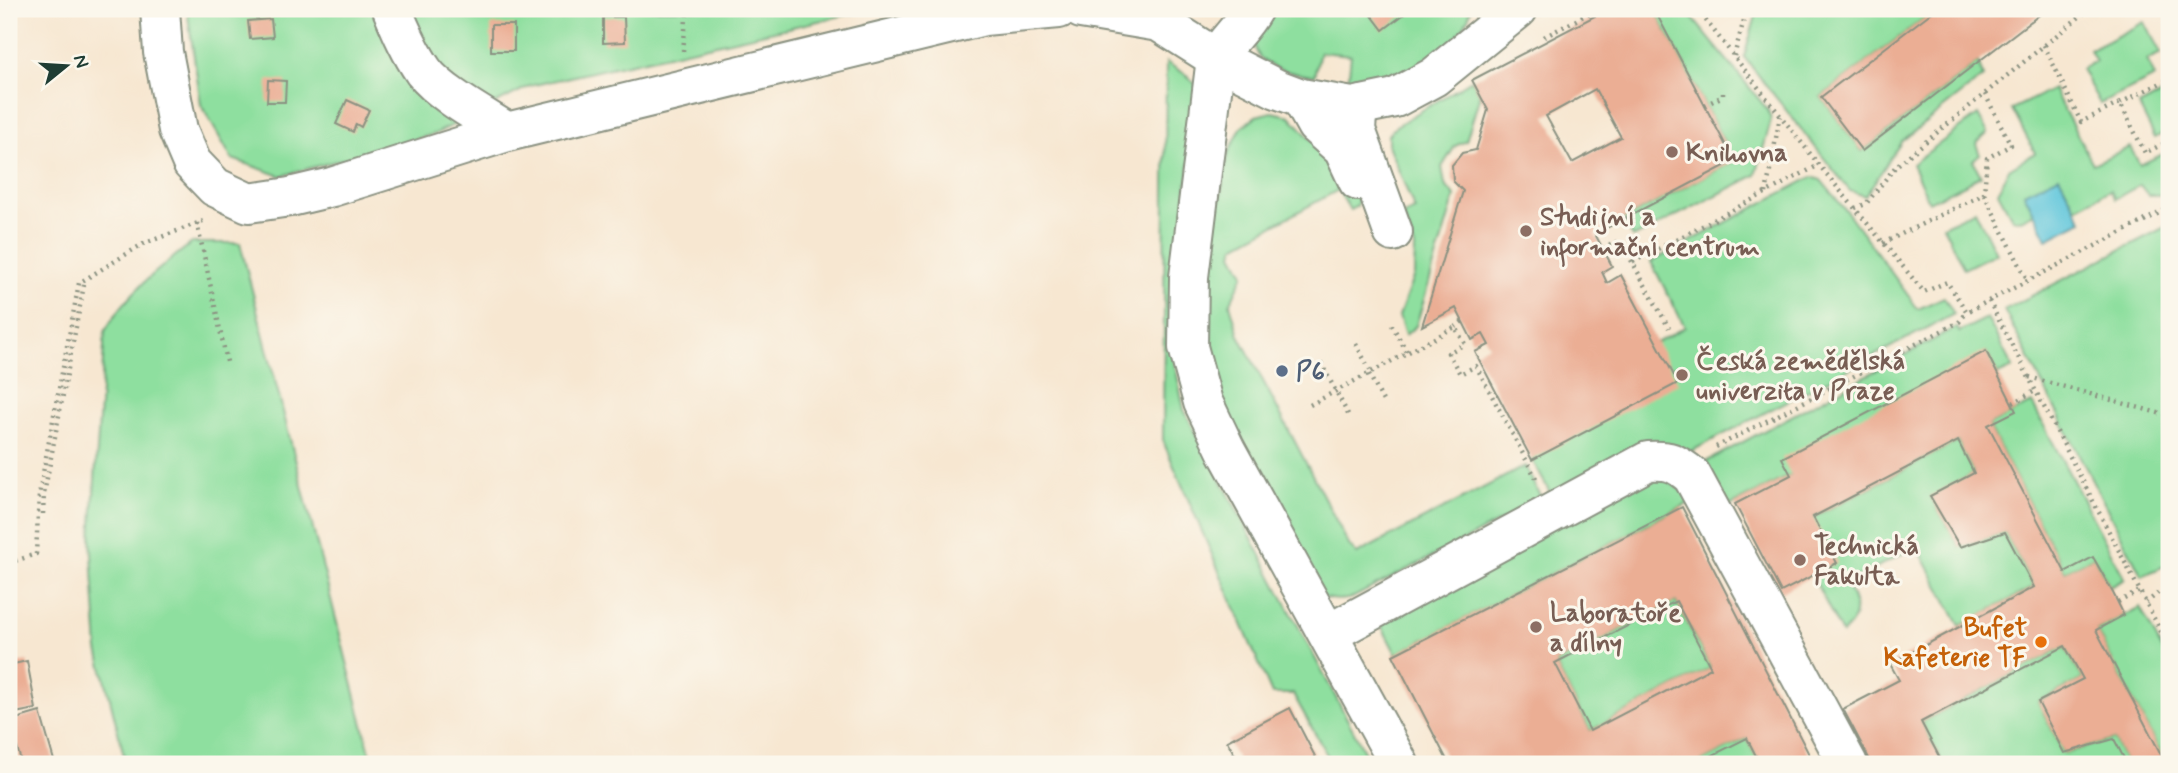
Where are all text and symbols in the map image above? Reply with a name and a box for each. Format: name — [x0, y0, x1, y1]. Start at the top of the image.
north arrow — [32, 32, 102, 102]
text: N — [67, 51, 95, 71]
place label: Knihovna — [1686, 137, 1788, 171]
marker: Knihovna — [1664, 144, 1680, 160]
place label: Studijní a informační centrum — [1540, 201, 1760, 267]
marker: Studijní a informační centrum — [1518, 223, 1534, 239]
place label: Česká zemědělská univerzita v Praze — [1696, 345, 1905, 409]
place label: P6 — [1296, 356, 1325, 390]
marker: P6 — [1274, 363, 1290, 379]
marker: Česká zemědělská univerzita v Praze — [1674, 367, 1690, 383]
place label: Technická Fakulta — [1814, 530, 1919, 594]
marker: Technická Fakulta — [1792, 552, 1808, 568]
place label: Laboratoře a dílny — [1550, 597, 1681, 661]
place label: Bufet Kafeterie TF — [1884, 612, 2027, 676]
marker: Laboratoře a dílny — [1528, 619, 1544, 635]
marker: Bufet Kafeterie TF — [2033, 634, 2049, 650]

